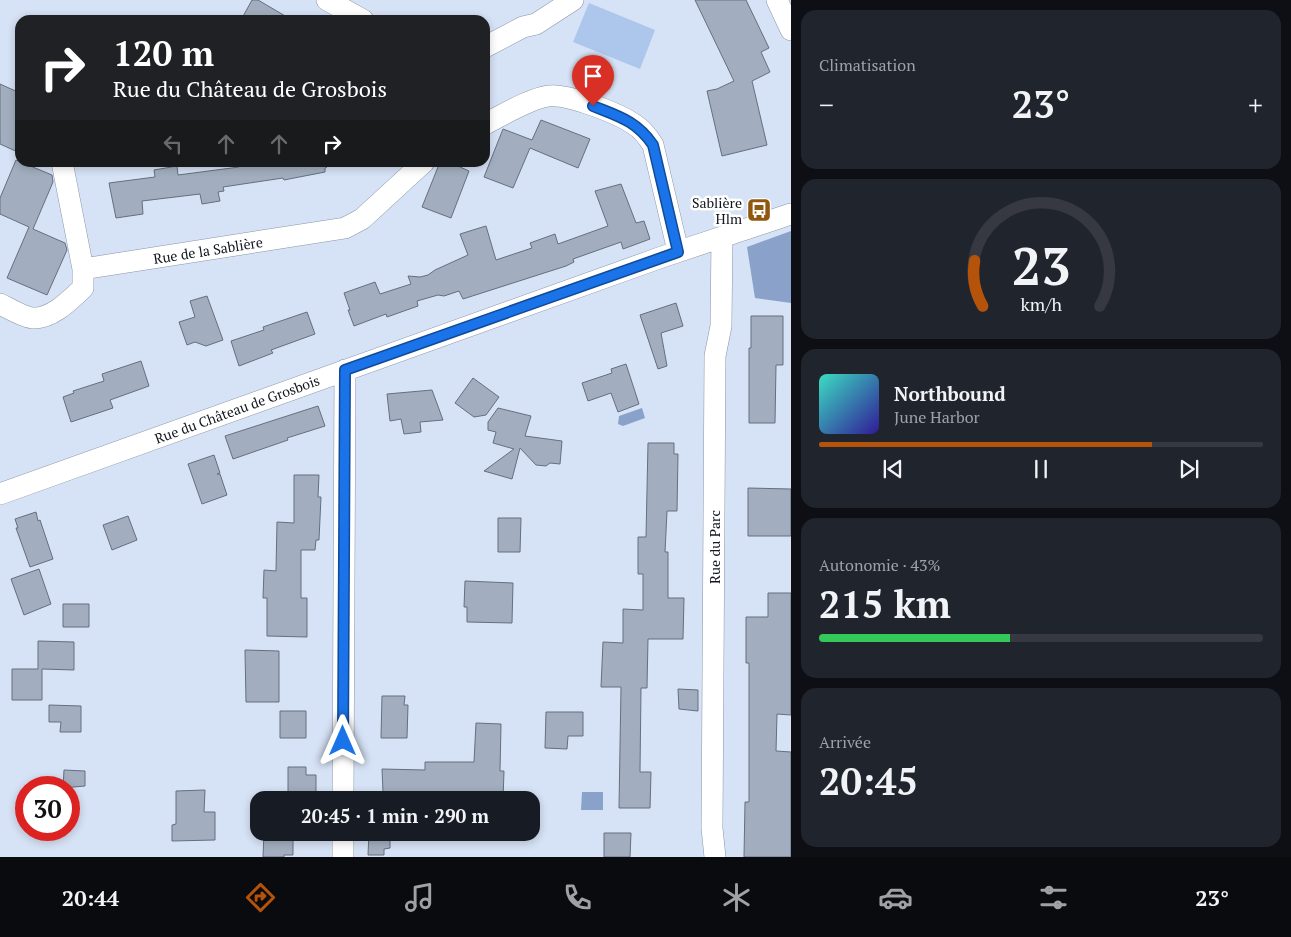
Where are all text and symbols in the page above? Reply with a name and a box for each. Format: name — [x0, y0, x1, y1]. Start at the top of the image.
text: 120 m — [113, 30, 214, 76]
icon: right — [30, 35, 95, 100]
text: Climatisation — [819, 54, 916, 76]
pin — [572, 55, 614, 106]
icon: arrive — [579, 62, 607, 90]
text: Rue du Château de Grosbois — [113, 74, 387, 103]
text: 23° — [1012, 79, 1070, 129]
text: − — [819, 86, 834, 123]
text: + — [1248, 86, 1263, 123]
icon: left — [159, 130, 187, 158]
icon: ahead — [212, 130, 240, 158]
icon: ahead — [265, 130, 293, 158]
icon: right — [318, 130, 346, 158]
place label: Sablière Hlm — [692, 193, 742, 228]
bus stop icon: Sablière Hlm — [746, 197, 772, 223]
text: 23 — [1012, 231, 1070, 300]
street label: Rue de la Sablière — [152, 232, 264, 268]
text: km/h — [1020, 292, 1062, 316]
street label: Rue du Château de Grosbois — [152, 370, 322, 448]
text: Northbound — [894, 381, 1006, 406]
text: June Harbor — [894, 406, 980, 428]
icon: previous — [879, 455, 907, 483]
icon: pause — [1027, 455, 1055, 483]
icon: next — [1175, 455, 1203, 483]
street label: Rue du Parc — [705, 510, 724, 584]
text: Autonomie · 43% — [819, 554, 941, 576]
text: 215 km — [819, 579, 951, 629]
position arrow — [316, 714, 368, 766]
text: Arrivée — [819, 731, 871, 753]
text: 20:45 — [819, 756, 918, 806]
speed limit sign: 30 — [15, 776, 80, 841]
text: 20:45 · 1 min · 290 m — [301, 803, 489, 828]
icon: directions — [243, 880, 278, 915]
icon: music — [402, 880, 437, 915]
icon: phone — [560, 880, 595, 915]
icon: climate — [719, 880, 754, 915]
icon: car — [878, 880, 913, 915]
icon: filters — [1036, 880, 1071, 915]
text: 20:44 — [62, 883, 119, 912]
text: 23° — [1195, 883, 1229, 912]

